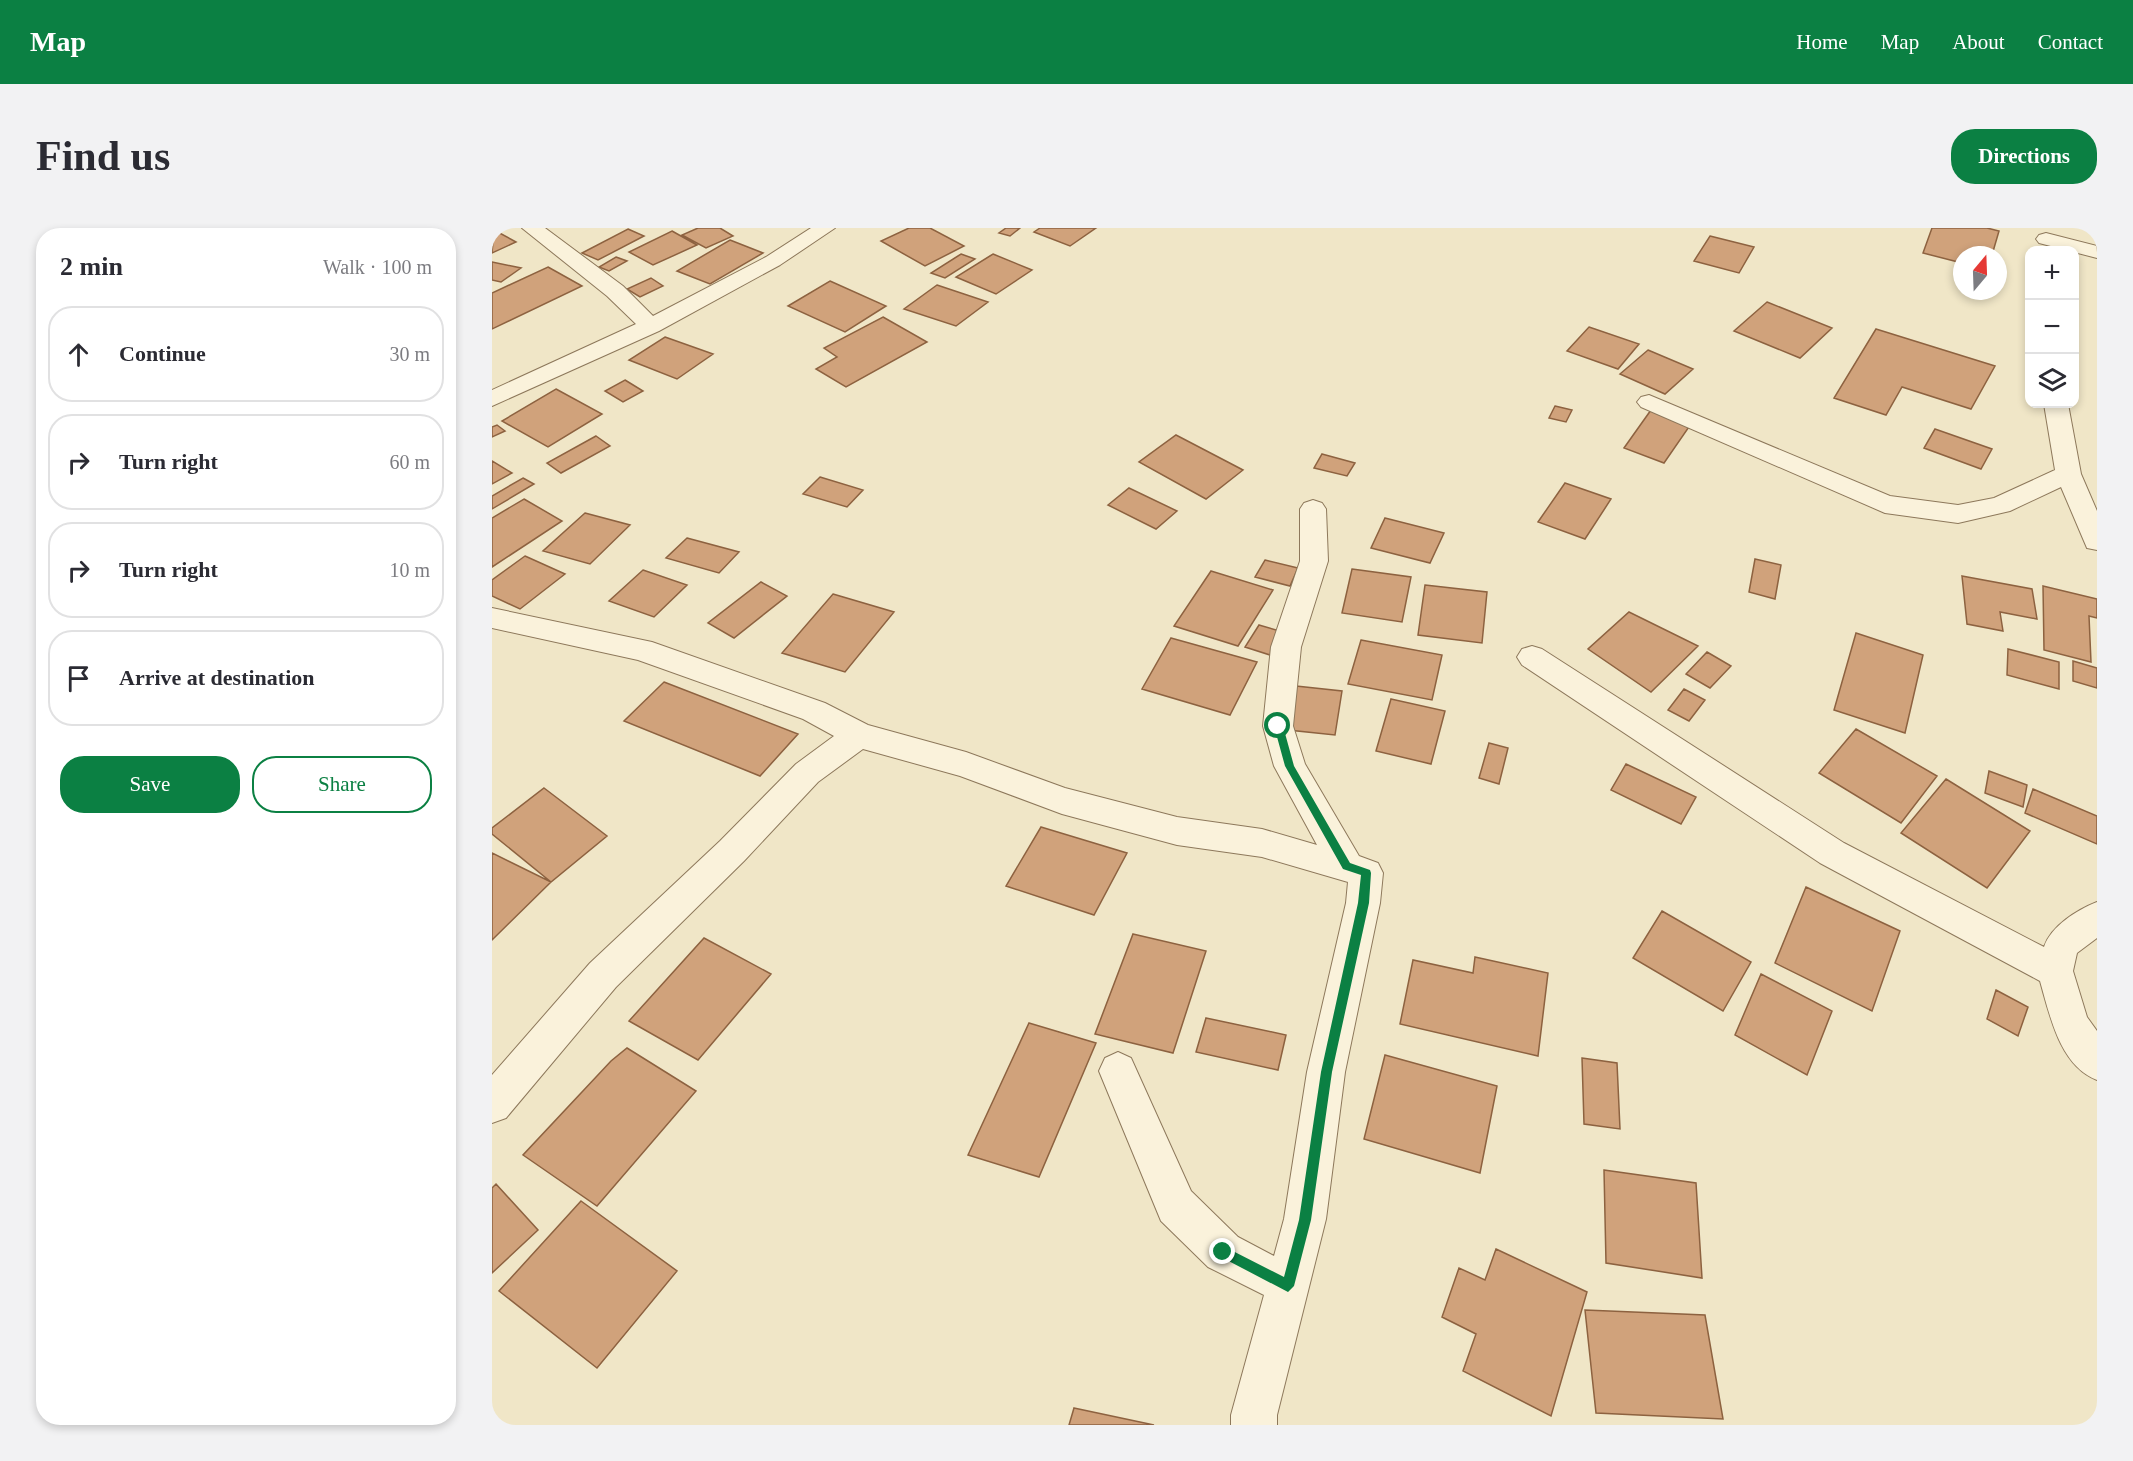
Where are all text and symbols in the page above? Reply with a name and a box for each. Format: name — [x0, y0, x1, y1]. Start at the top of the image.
text: Map — [30, 26, 86, 57]
text: Home — [1796, 30, 1848, 54]
text: Map — [1881, 30, 1919, 54]
text: About — [1952, 30, 2005, 54]
text: Contact — [2038, 30, 2103, 54]
button: Directions — [1951, 129, 2097, 184]
text: Find us — [36, 133, 170, 179]
north arrow — [1953, 246, 2007, 300]
map controls — [2025, 246, 2079, 408]
button: + — [2025, 246, 2079, 300]
text: 2 min — [60, 252, 123, 281]
text: Walk · 100 m — [323, 256, 432, 278]
button: − — [2025, 300, 2079, 354]
icon: ahead — [62, 338, 95, 371]
text: Continue — [119, 341, 206, 366]
text: 30 m — [389, 343, 430, 365]
button: layers — [2025, 354, 2079, 408]
icon: right — [62, 446, 95, 479]
text: Turn right — [119, 449, 218, 474]
text: 60 m — [389, 451, 430, 473]
icon: right — [62, 554, 95, 587]
text: Turn right — [119, 557, 218, 582]
text: 10 m — [389, 559, 430, 581]
icon: arrive — [62, 662, 95, 695]
text: Arrive at destination — [119, 665, 315, 690]
route start — [1264, 712, 1290, 738]
button: Save — [60, 756, 240, 813]
button: Share — [252, 756, 432, 813]
route end — [1209, 1238, 1235, 1264]

